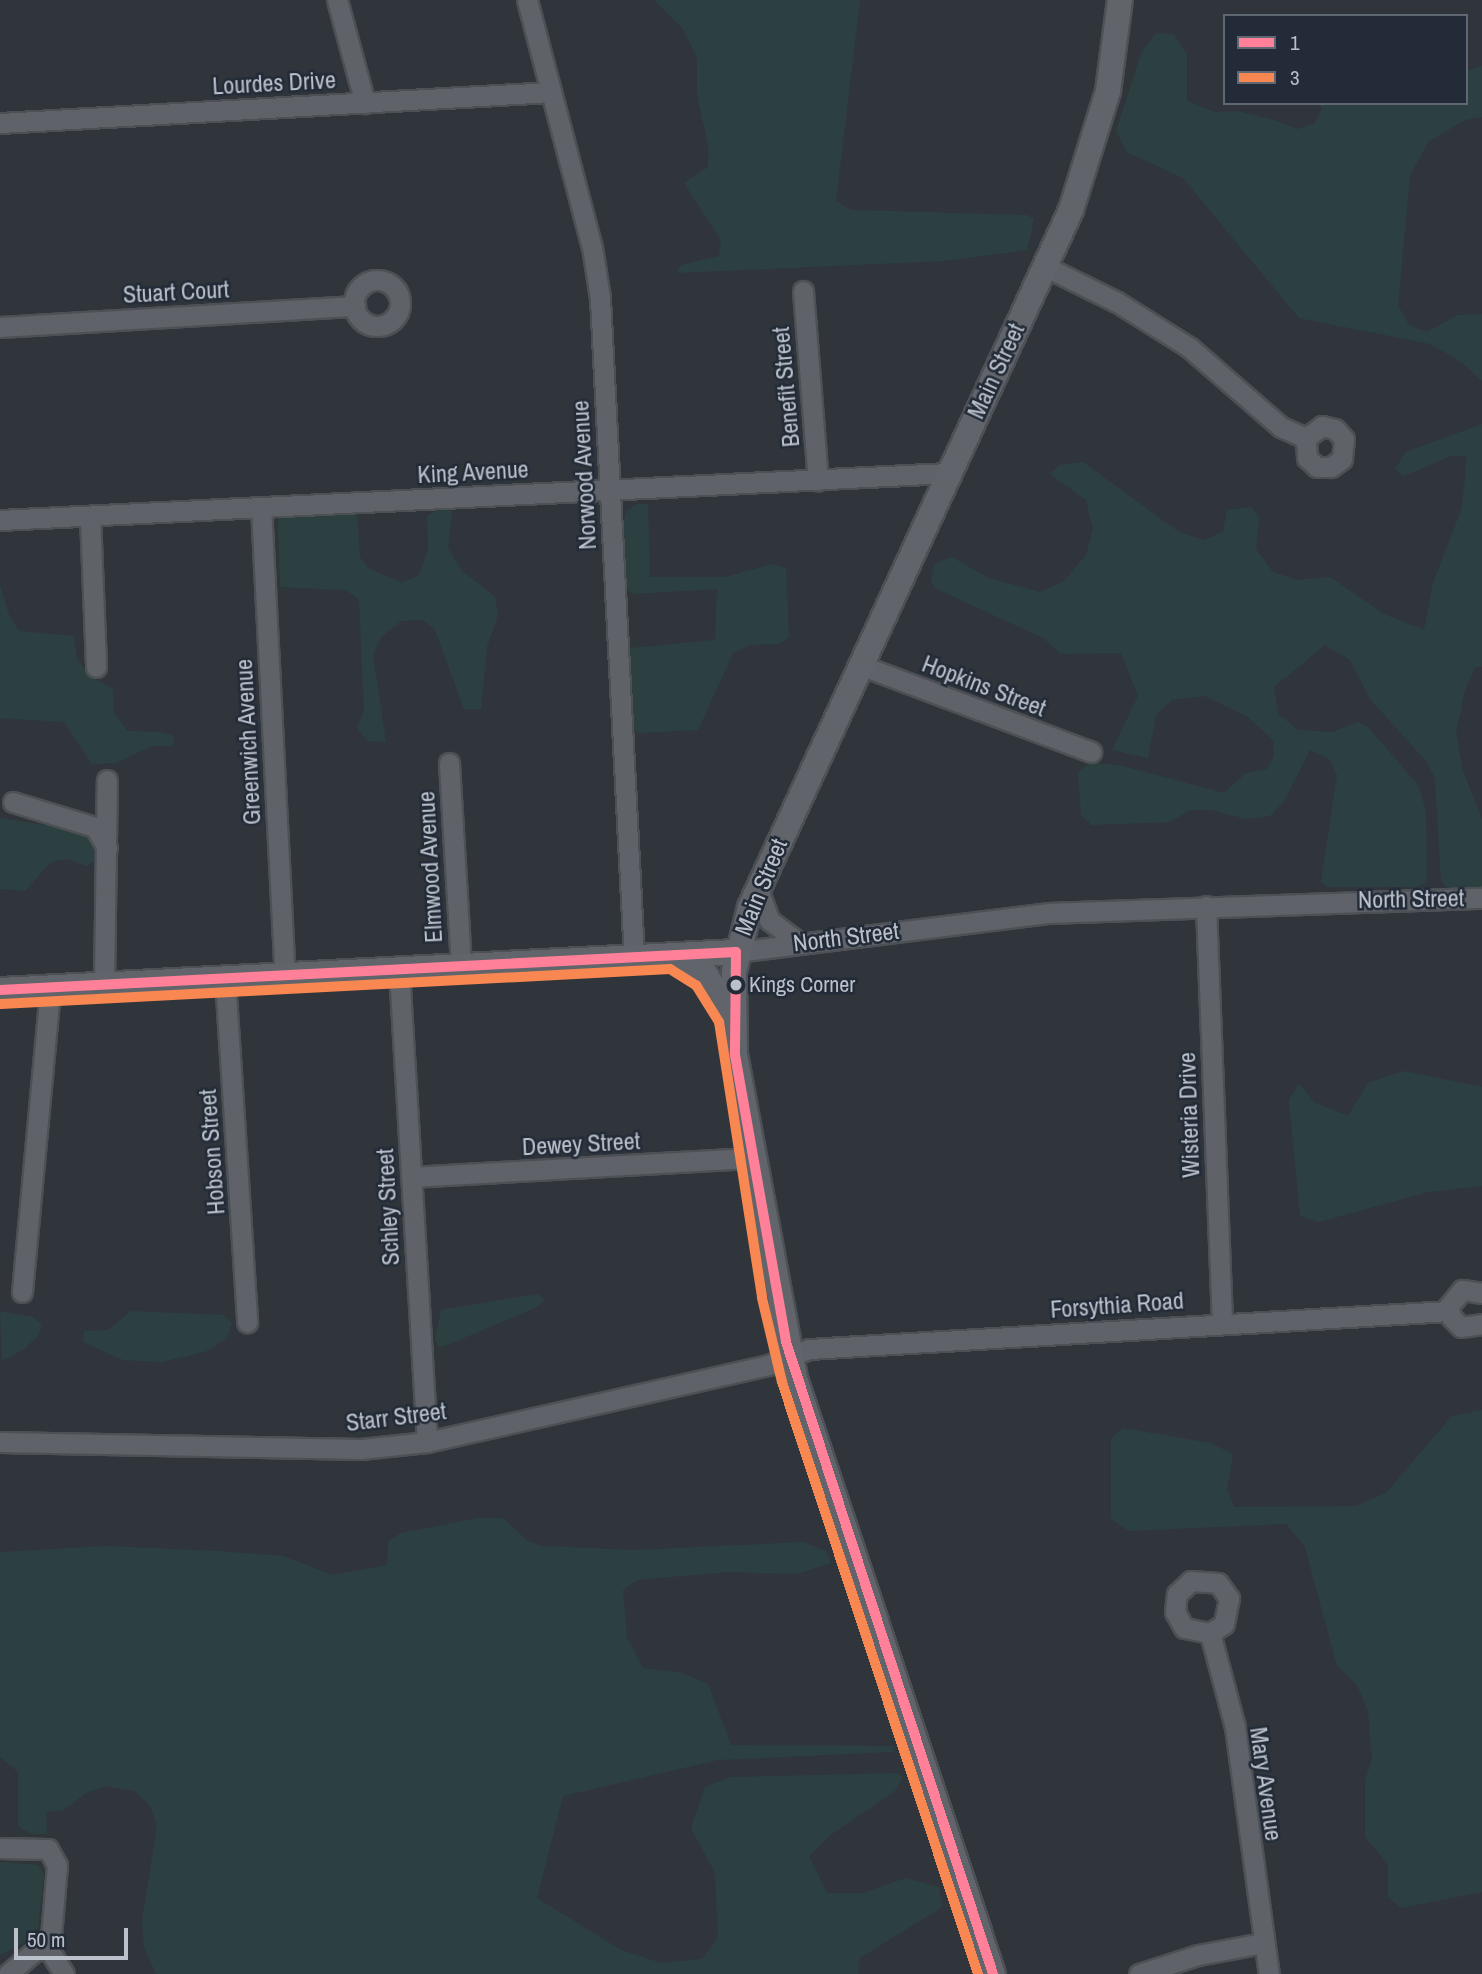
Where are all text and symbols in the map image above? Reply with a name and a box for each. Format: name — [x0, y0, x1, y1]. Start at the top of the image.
legend — [1223, 14, 1468, 105]
text: 1 — [1290, 28, 1300, 57]
text: 3 — [1290, 63, 1300, 92]
street label: Lourdes Drive — [212, 65, 336, 101]
street label: Stuart Court — [122, 275, 230, 309]
street label: Main Street — [961, 319, 1031, 423]
street label: Benefit Street — [766, 326, 806, 448]
street label: Norwood Avenue — [566, 399, 602, 551]
street label: King Avenue — [416, 455, 530, 489]
street label: Hopkins Street — [918, 649, 1050, 723]
street label: Greenwich Avenue — [229, 658, 267, 826]
street label: Elmwood Avenue — [412, 790, 448, 944]
street label: Main Street — [729, 834, 793, 940]
street label: North Street — [1358, 884, 1464, 914]
street label: North Street — [792, 916, 900, 958]
place label: Kings Corner — [749, 972, 855, 998]
marker: Kings Corner — [729, 978, 743, 992]
street label: Wisteria Drive — [1172, 1052, 1206, 1178]
street label: Hobson Street — [193, 1088, 231, 1216]
street label: Dewey Street — [521, 1127, 641, 1161]
street label: Schley Street — [371, 1148, 405, 1266]
street label: Forsythia Road — [1049, 1286, 1185, 1324]
street label: Starr Street — [344, 1397, 448, 1437]
street label: Mary Avenue — [1244, 1725, 1288, 1843]
scale bar — [18, 1914, 131, 1958]
text: 50 m — [27, 1925, 65, 1954]

